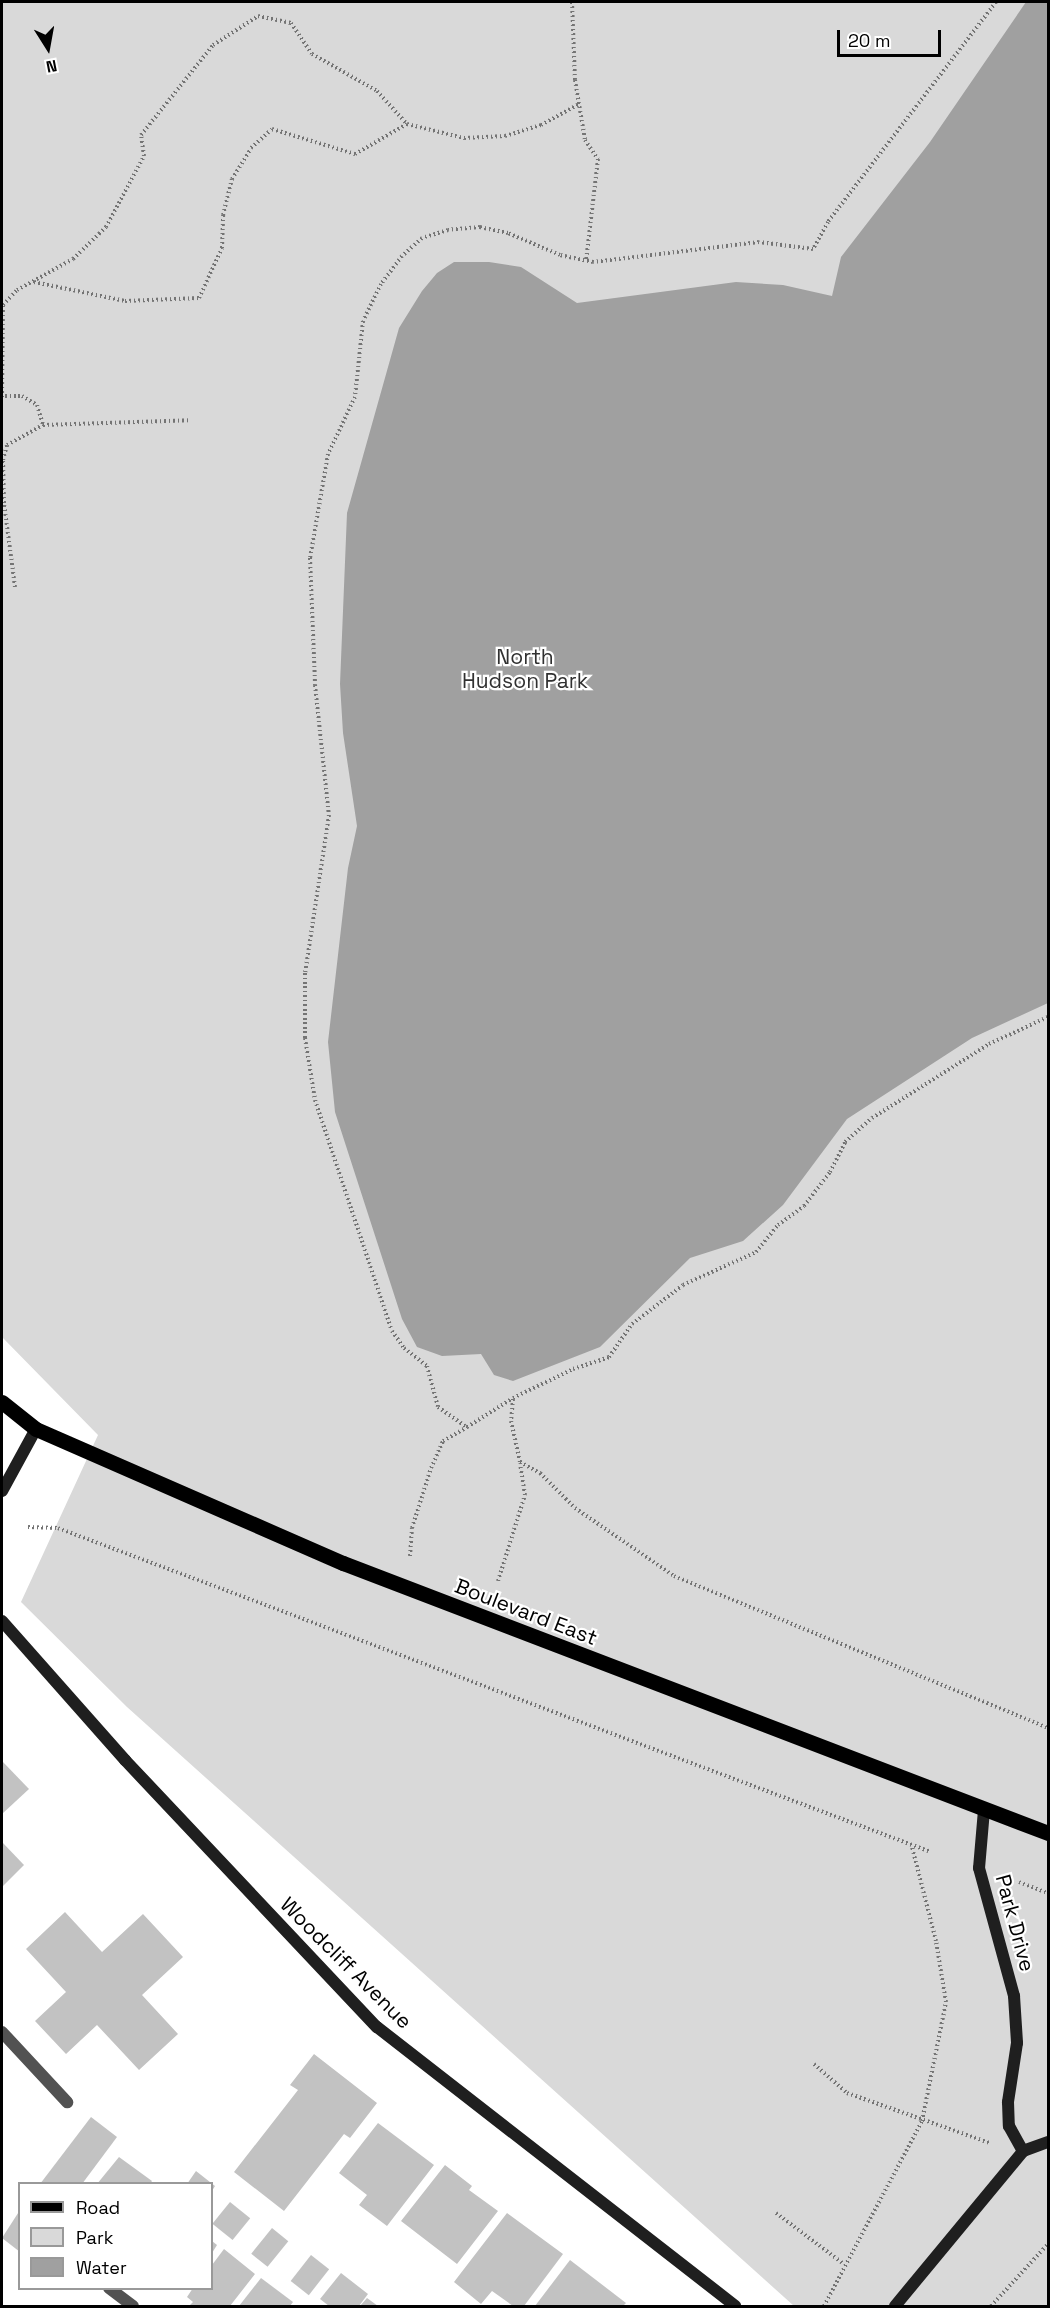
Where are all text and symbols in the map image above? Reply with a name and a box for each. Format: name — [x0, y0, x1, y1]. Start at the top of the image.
north arrow — [18, 18, 78, 78]
scale bar — [840, 18, 944, 56]
text: 20 m — [848, 29, 891, 52]
text: N — [44, 55, 59, 77]
park label: North Hudson Park — [462, 644, 588, 694]
street label: Boulevard East — [451, 1573, 601, 1651]
street label: Park Drive — [990, 1872, 1040, 1974]
street label: Woodcliff Avenue — [275, 1892, 417, 2034]
legend — [18, 2182, 213, 2290]
text: Road — [76, 2196, 120, 2219]
text: Park — [76, 2226, 113, 2249]
text: Water — [76, 2256, 127, 2279]

